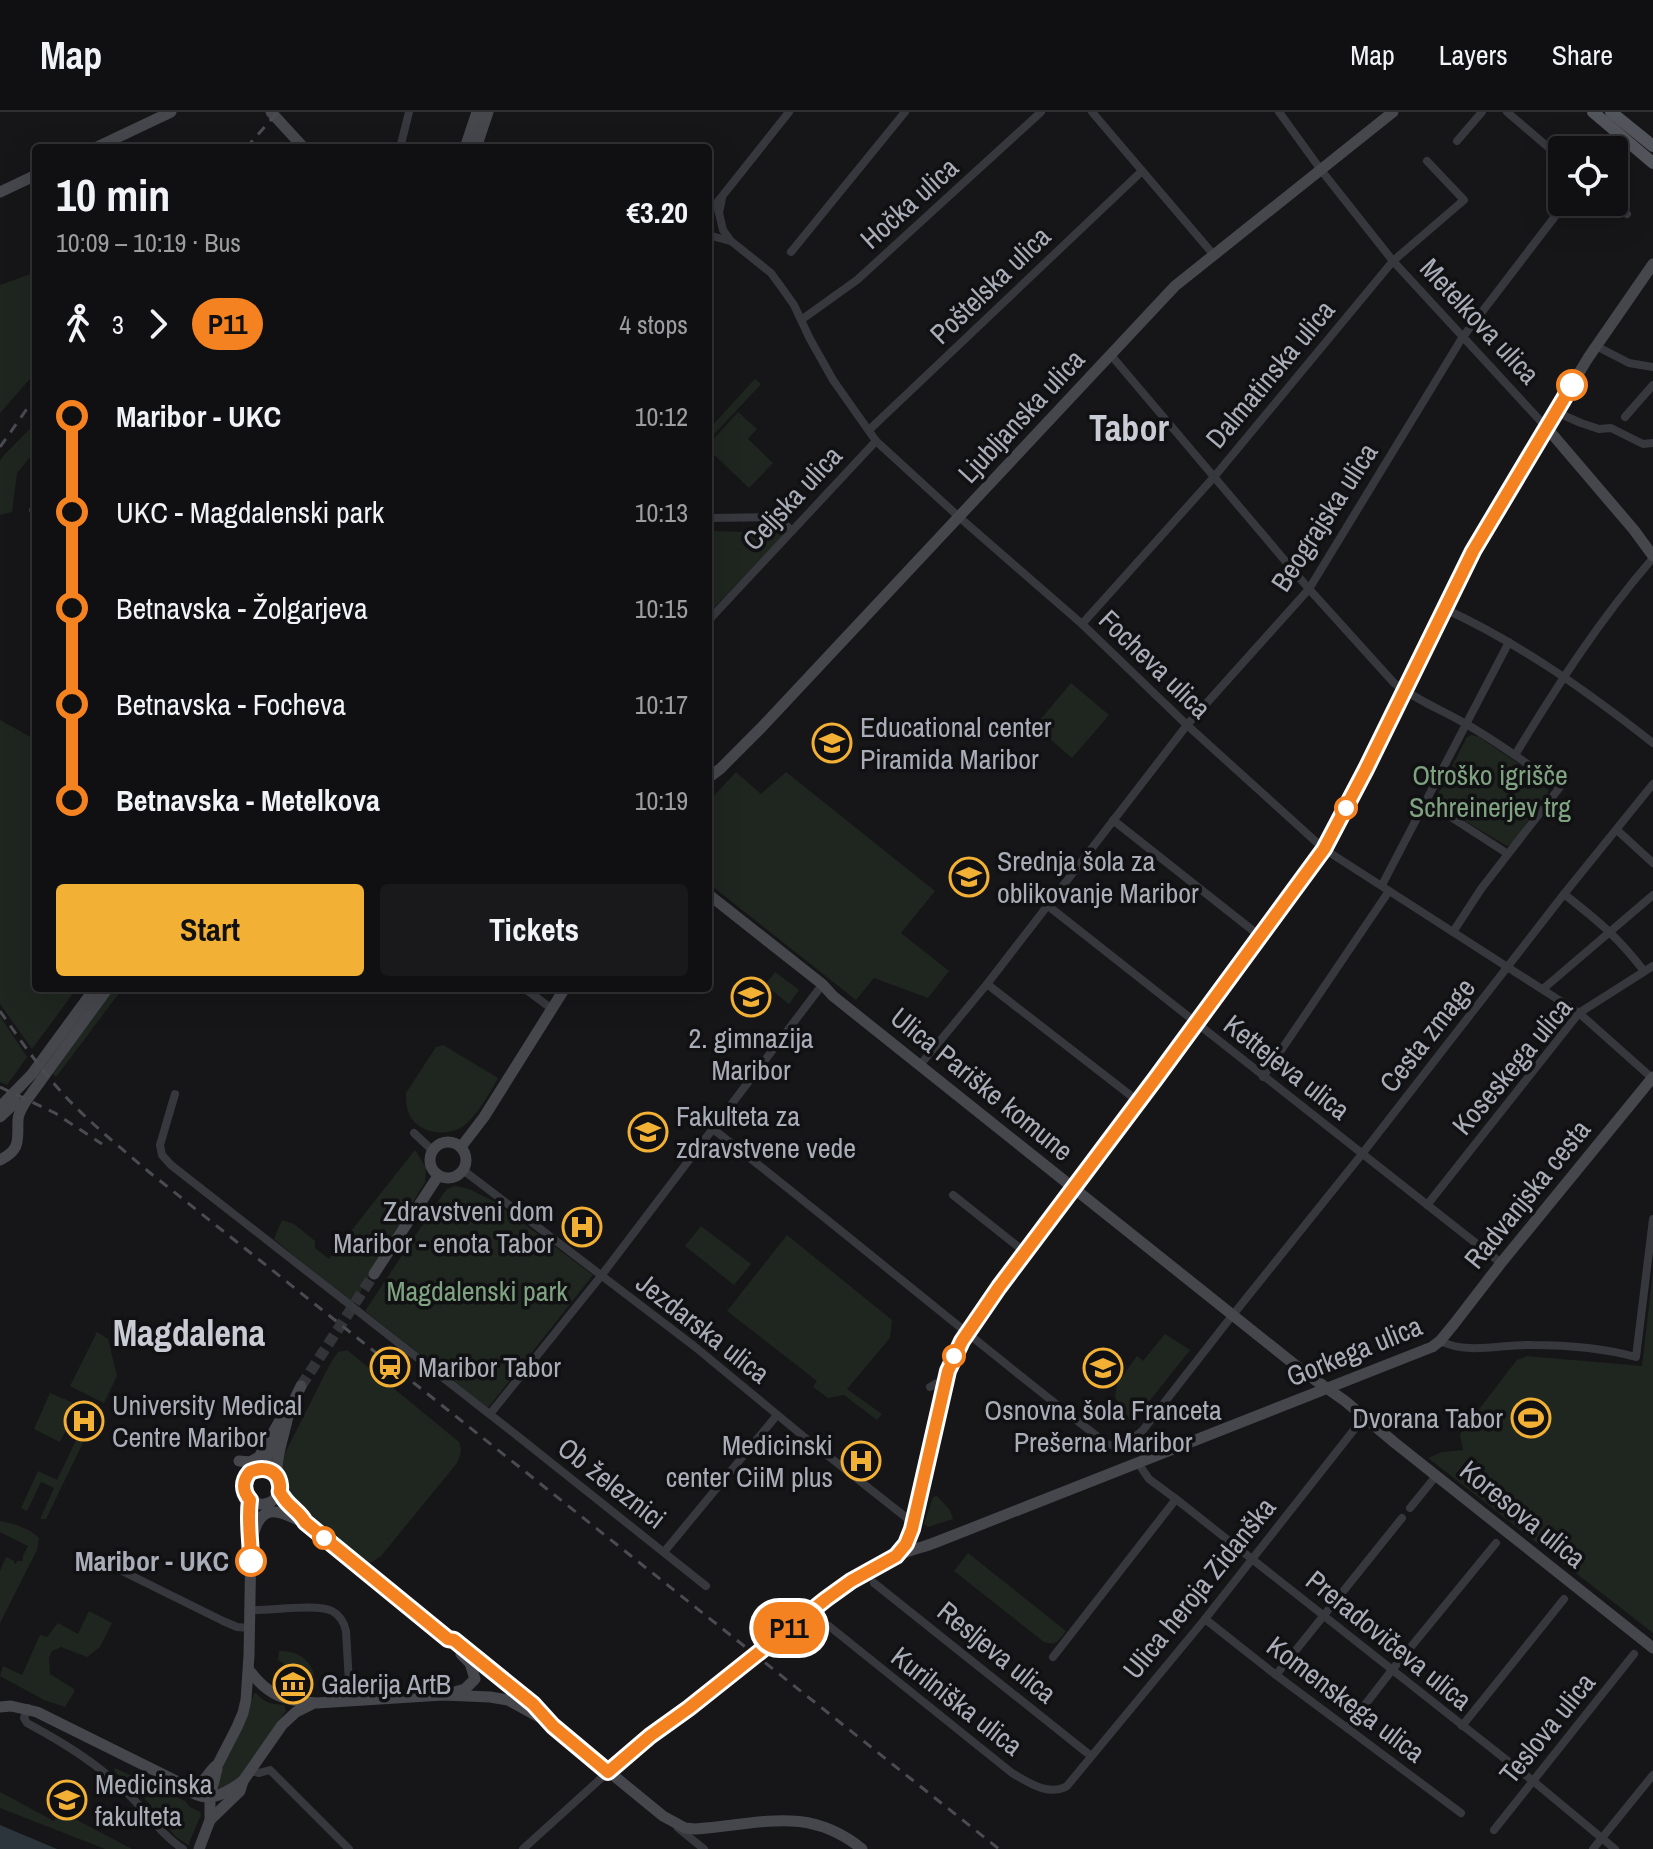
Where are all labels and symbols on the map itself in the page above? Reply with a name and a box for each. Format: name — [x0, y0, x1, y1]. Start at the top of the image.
street label: Hočka ulica — [852, 149, 966, 257]
street label: Poštelska ulica — [921, 218, 1059, 352]
street label: Metelkova ulica — [1412, 250, 1548, 392]
street label: Dalmatinska ulica — [1197, 292, 1343, 456]
street label: Ljubljanska ulica — [949, 341, 1093, 491]
unlabelled marker — [1557, 370, 1587, 400]
district label: Tabor — [1089, 404, 1169, 452]
street label: Beograjska ulica — [1262, 435, 1386, 599]
street label: Celjska ulica — [734, 437, 850, 559]
street label: Focheva ulica — [1091, 601, 1219, 727]
place label: Educational center Piramida Maribor — [860, 708, 1052, 778]
school or university icon: Educational center Piramida Maribor — [811, 722, 853, 764]
park label: Otroško igrišče Schreinerjev trg — [1409, 756, 1571, 826]
unlabelled marker — [1335, 797, 1357, 819]
place label: Srednja šola za oblikovanje Maribor — [997, 842, 1199, 912]
school or university icon: Srednja šola za oblikovanje Maribor — [948, 856, 990, 898]
street label: Cesta zmage — [1370, 970, 1484, 1100]
school or university icon: 2. gimnazija Maribor — [730, 976, 772, 1018]
street label: Koseskega ulica — [1443, 989, 1581, 1143]
street label: Ulica Pariške komune — [883, 999, 1081, 1169]
street label: Kettejeva ulica — [1216, 1006, 1358, 1128]
place label: 2. gimnazija Maribor — [688, 1019, 814, 1089]
place label: Fakulteta za zdravstvene vede — [676, 1097, 856, 1167]
school or university icon: Fakulteta za zdravstvene vede — [627, 1111, 669, 1153]
street label: Radvanjska cesta — [1455, 1111, 1599, 1276]
place label: Zdravstveni dom Maribor - enota Tabor — [333, 1192, 554, 1262]
hospital icon: Zdravstveni dom Maribor - enota Tabor — [561, 1206, 603, 1248]
street label: Jezdarska ulica — [628, 1264, 778, 1392]
park label: Magdalenski park — [386, 1272, 568, 1310]
street label: Gorkega ulica — [1281, 1307, 1428, 1395]
district label: Magdalena — [113, 1309, 266, 1357]
unlabelled marker — [943, 1345, 965, 1367]
station icon: Maribor Tabor — [369, 1346, 411, 1388]
school or university icon: Osnovna šola Franceta Prešerna Maribor — [1082, 1347, 1124, 1389]
place label: Maribor Tabor — [418, 1348, 561, 1386]
place label: University Medical Centre Maribor — [112, 1386, 302, 1456]
place label: Osnovna šola Franceta Prešerna Maribor — [984, 1391, 1222, 1461]
sports icon: Dvorana Tabor — [1510, 1397, 1552, 1439]
place label: Dvorana Tabor — [1352, 1399, 1503, 1437]
hospital icon: University Medical Centre Maribor — [63, 1400, 105, 1442]
place label: Medicinski center CiiM plus — [666, 1426, 833, 1496]
street label: Ob železnici — [550, 1429, 674, 1537]
hospital icon: Medicinski center CiiM plus — [840, 1440, 882, 1482]
street label: Koresova ulica — [1452, 1451, 1594, 1577]
street label: Ulica heroja Zidanška — [1114, 1489, 1284, 1687]
unlabelled marker — [313, 1527, 335, 1549]
place label: Maribor - UKC — [75, 1542, 229, 1580]
marker: Maribor - UKC — [236, 1546, 266, 1576]
street label: Preradovičeva ulica — [1298, 1561, 1480, 1719]
street label: Resljeva ulica — [930, 1592, 1065, 1712]
line badge: P11 — [743, 1602, 835, 1654]
street label: Komenskega ulica — [1259, 1627, 1433, 1771]
street label: Kurilniška ulica — [883, 1638, 1031, 1764]
museum icon: Galerija ArtB — [272, 1663, 314, 1705]
street label: Teslova ulica — [1490, 1664, 1604, 1792]
place label: Galerija ArtB — [321, 1665, 451, 1703]
place label: Medicinska fakulteta — [95, 1765, 213, 1835]
school or university icon: Medicinska fakulteta — [46, 1779, 88, 1821]

